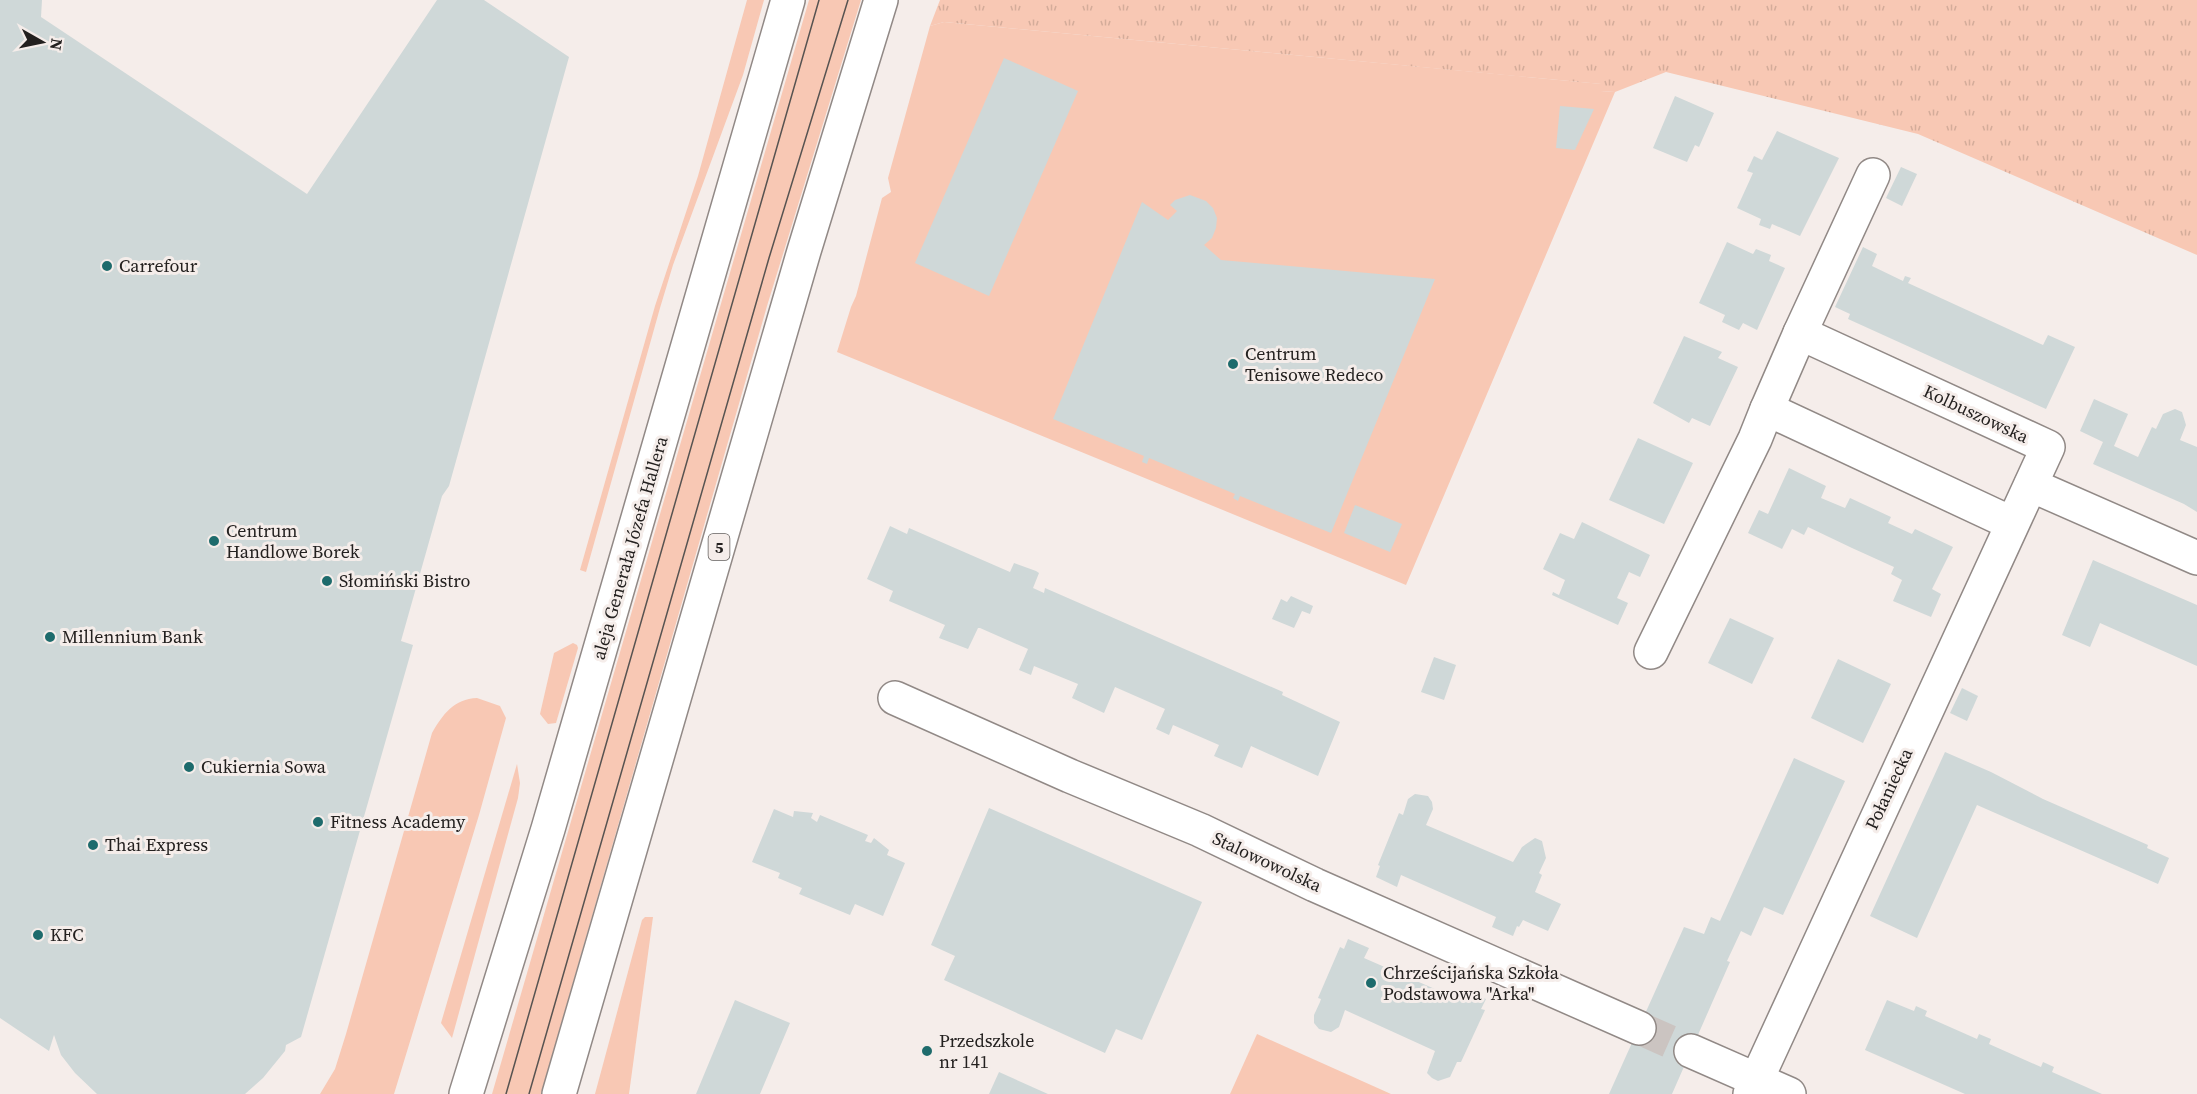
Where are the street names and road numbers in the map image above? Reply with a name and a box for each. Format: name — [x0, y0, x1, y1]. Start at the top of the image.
street label: Kolbuszowska — [1919, 378, 2034, 449]
street label: aleja Generała Józefa Hallera — [586, 432, 674, 663]
road number: 5 — [708, 534, 730, 560]
street label: Połaniecka — [1859, 743, 1919, 834]
street label: Stalowowolska — [1209, 825, 1327, 898]

